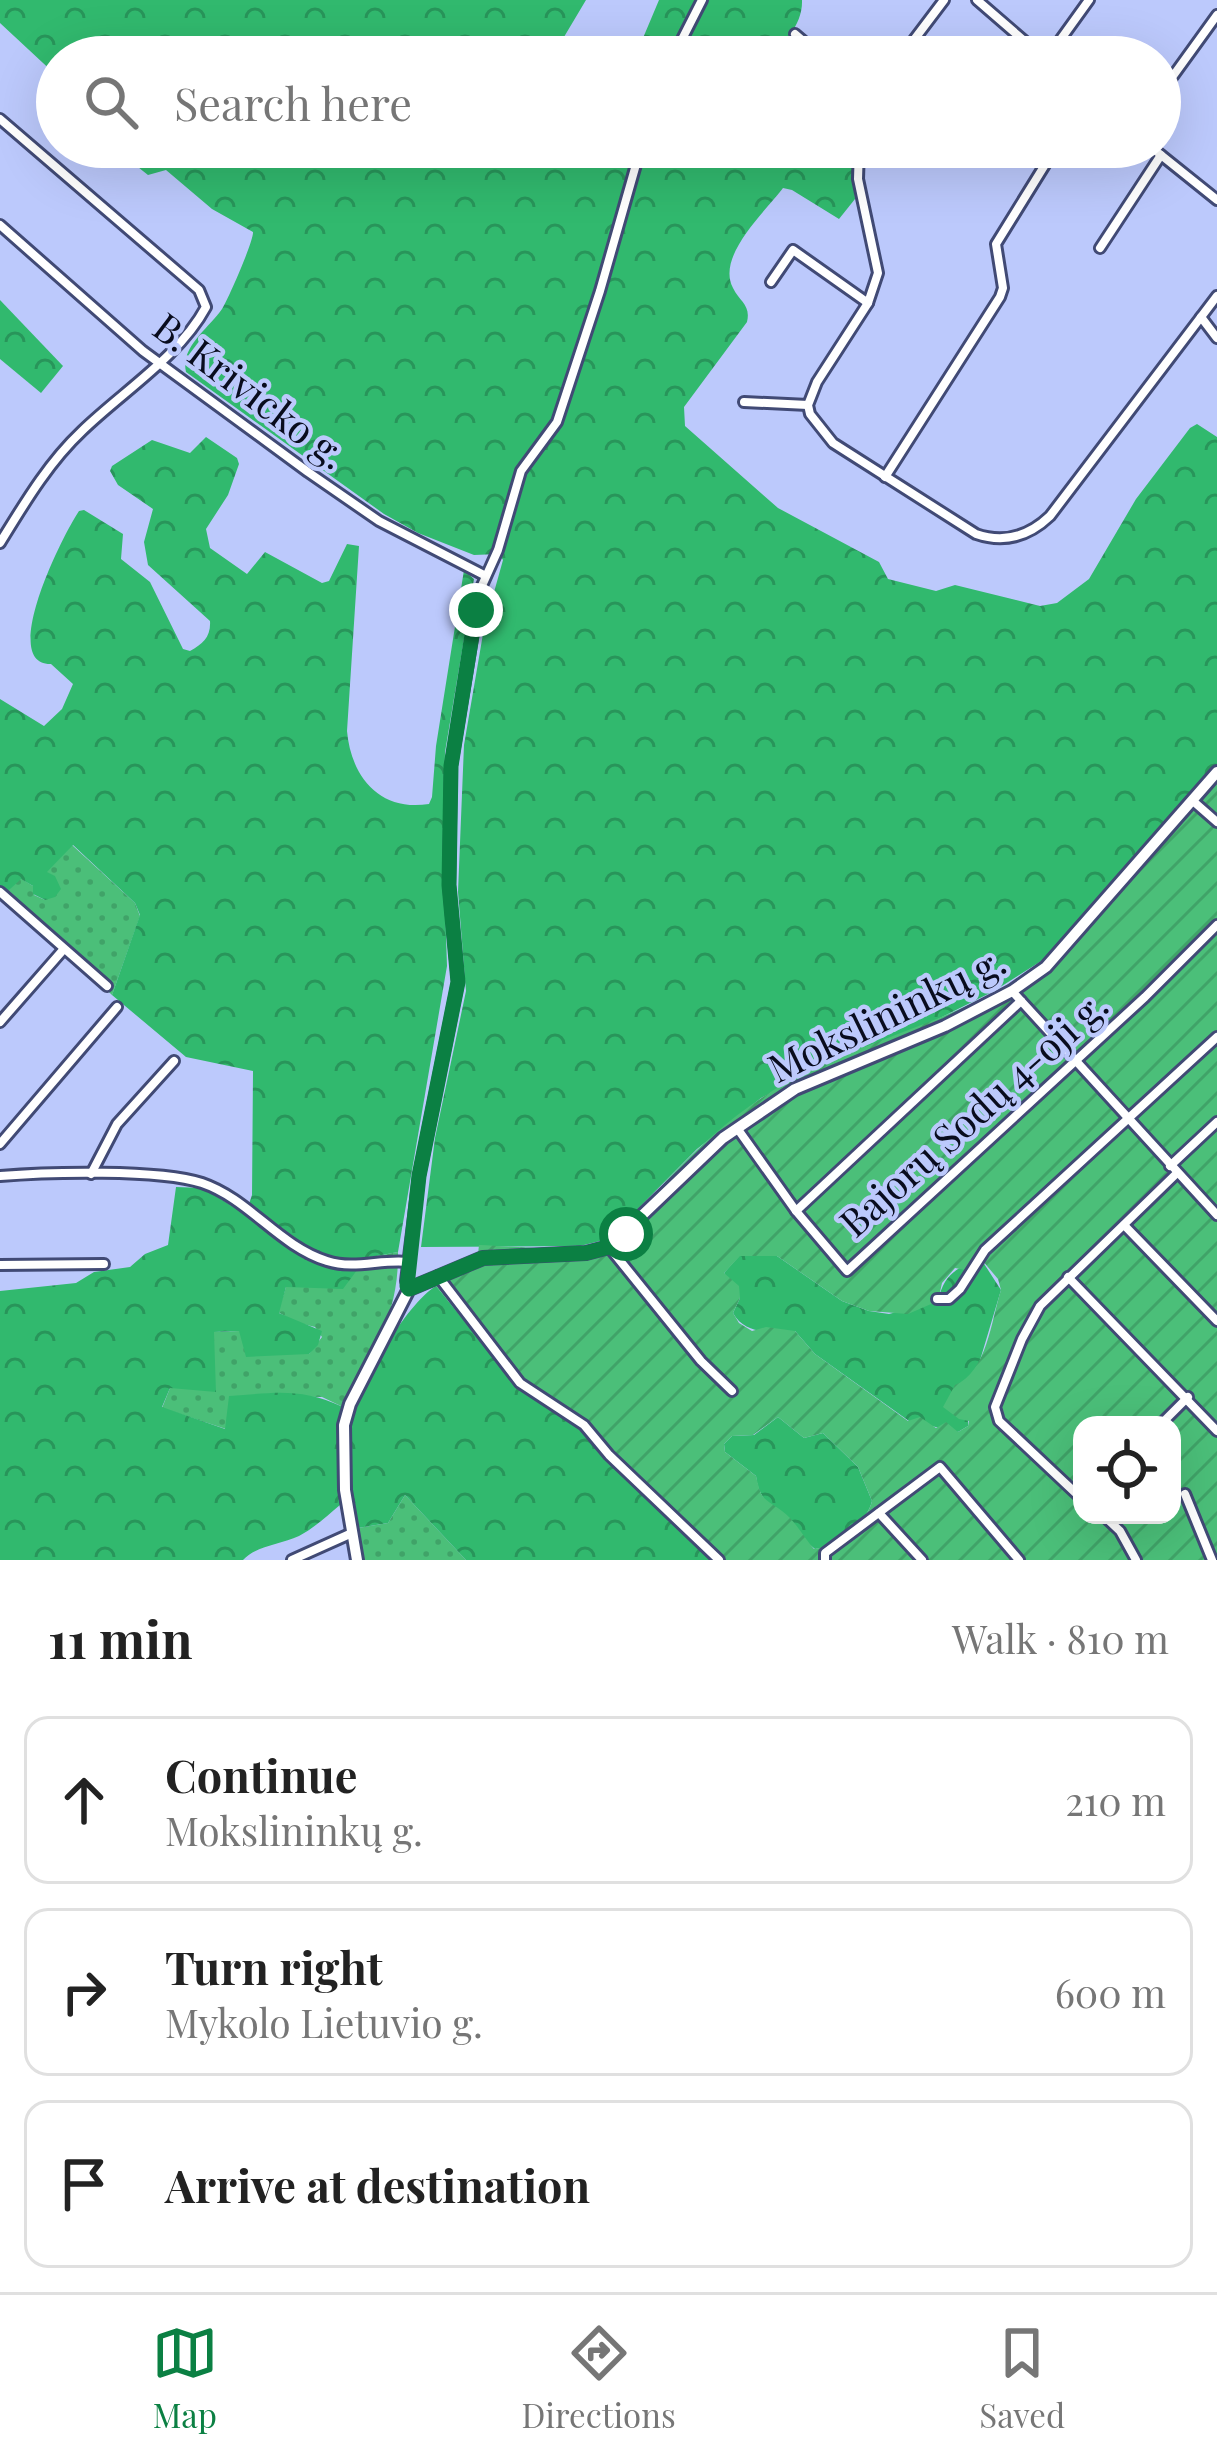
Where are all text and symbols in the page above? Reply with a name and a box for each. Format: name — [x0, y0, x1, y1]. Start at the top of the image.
search box — [36, 36, 1181, 168]
icon: search — [78, 69, 144, 135]
text: Search here — [174, 72, 412, 132]
street label: B. Krivicko g. — [144, 300, 358, 479]
route end — [449, 583, 503, 637]
street label: Mokslininkų g. — [759, 933, 1013, 1093]
street label: Bajorų Sodų 4-oji g. — [827, 978, 1118, 1247]
route start — [599, 1207, 653, 1261]
map controls — [1073, 1416, 1181, 1524]
button: locate — [1073, 1416, 1181, 1524]
text: 11 min — [48, 1604, 192, 1672]
text: Walk · 810 m — [952, 1612, 1169, 1664]
text: Continue — [165, 1744, 357, 1804]
icon: ahead — [51, 1767, 117, 1833]
text: 210 m — [1065, 1774, 1166, 1826]
text: Mokslininkų g. — [165, 1804, 423, 1856]
text: Turn right — [165, 1936, 383, 1996]
icon: right — [51, 1959, 117, 2025]
text: 600 m — [1055, 1966, 1166, 2018]
text: Mykolo Lietuvio g. — [165, 1996, 483, 2048]
icon: arrive — [51, 2151, 117, 2217]
text: Arrive at destination — [165, 2154, 590, 2214]
tab: Map — [152, 2320, 218, 2436]
tab: Directions — [521, 2320, 676, 2436]
tab: Saved — [979, 2320, 1065, 2436]

